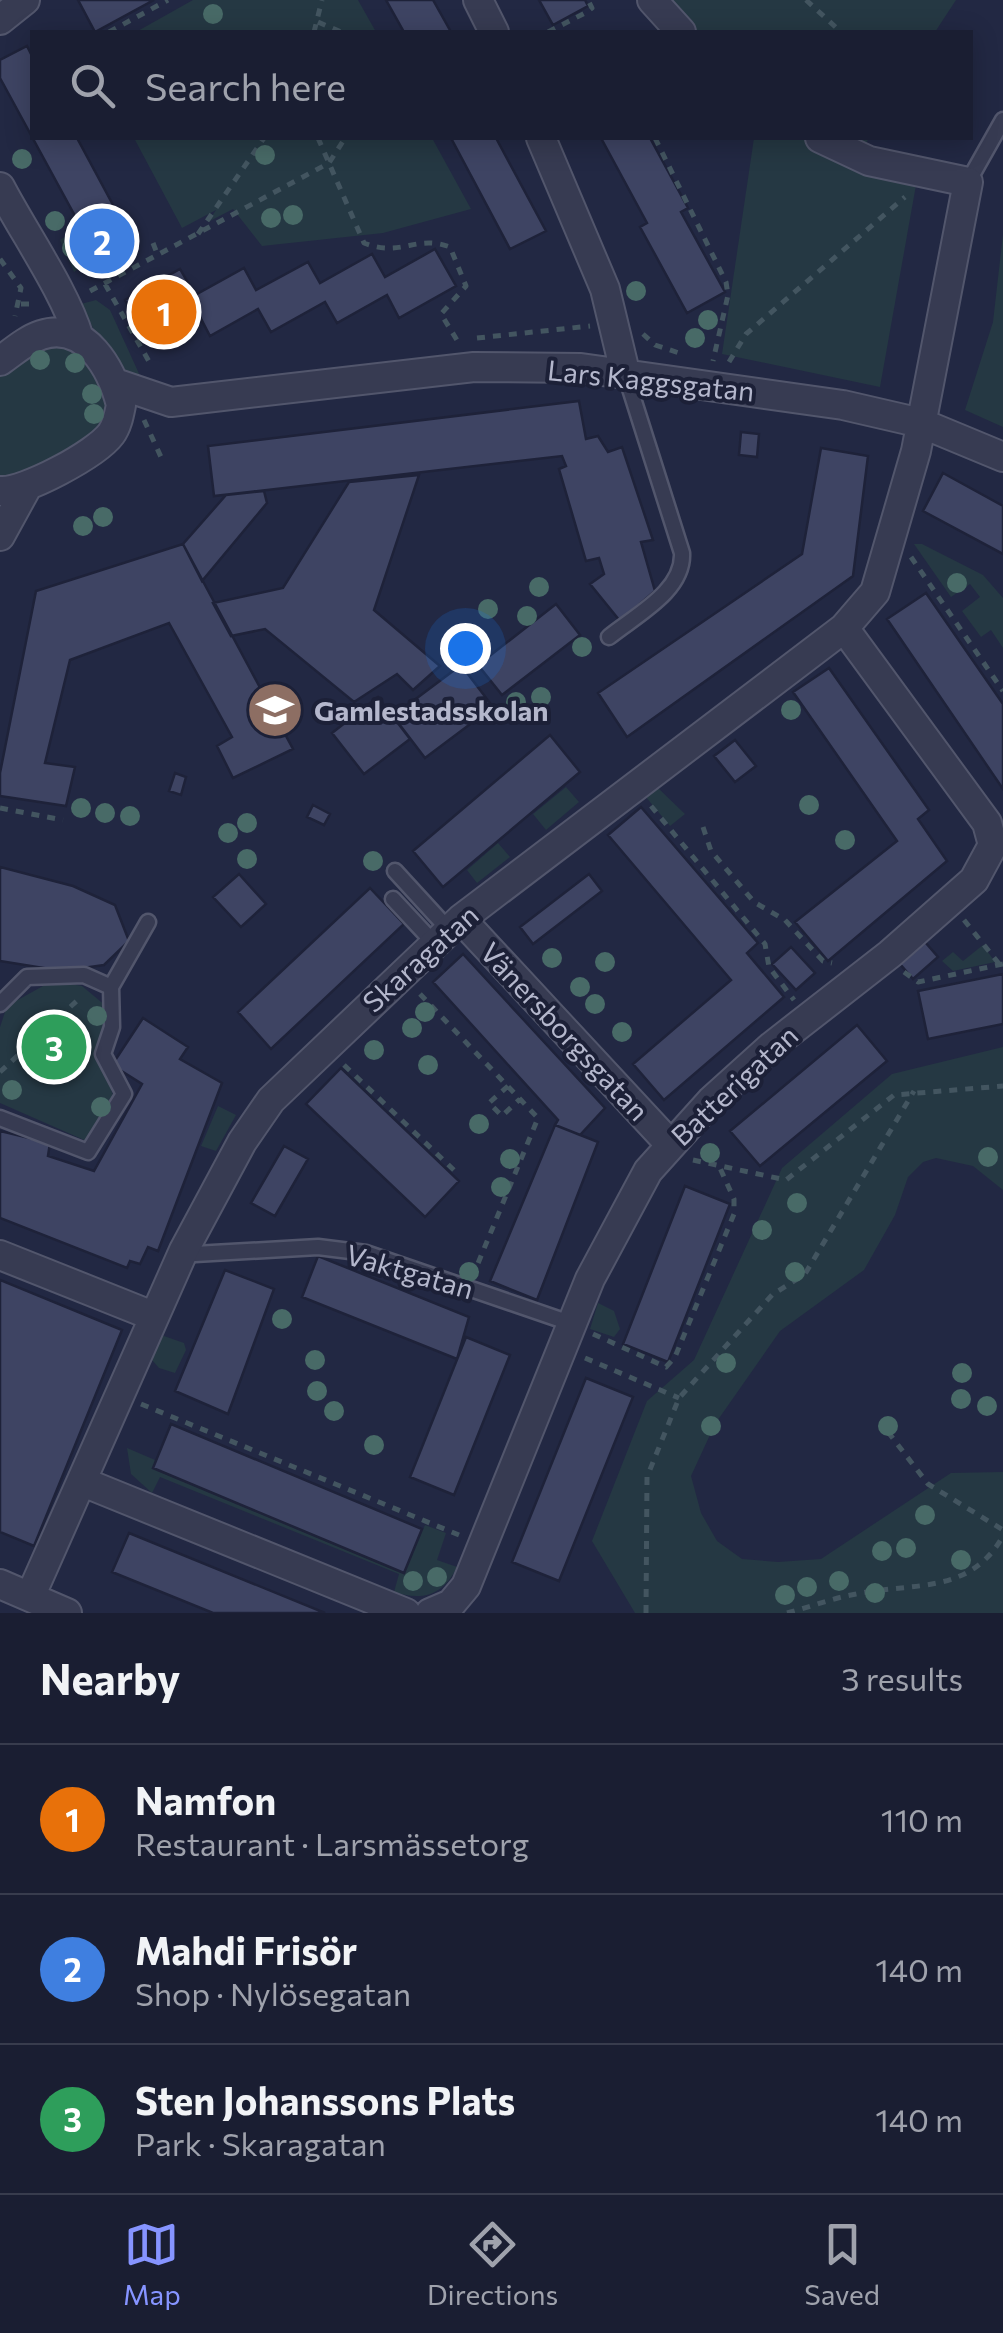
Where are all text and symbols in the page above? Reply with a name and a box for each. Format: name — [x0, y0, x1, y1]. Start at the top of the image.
search box — [30, 30, 973, 140]
icon: search — [65, 58, 120, 113]
text: Search here — [145, 62, 346, 109]
pin: 2 — [70, 204, 134, 278]
pin: 1 — [132, 274, 196, 350]
street label: Lars Kaggsgatan — [546, 352, 756, 408]
your location — [440, 623, 491, 674]
school or university icon: Gamlestadsskolan — [245, 680, 305, 740]
place label: Gamlestadsskolan — [314, 693, 548, 727]
street label: Skaragatan — [355, 897, 485, 1019]
street label: Vänersborgsgatan — [474, 935, 656, 1127]
pin: 3 — [22, 1010, 86, 1084]
street label: Batterigatan — [664, 1018, 804, 1152]
street label: Vaktgatan — [342, 1237, 478, 1305]
text: Nearby — [40, 1652, 180, 1704]
text: 3 results — [841, 1658, 963, 1698]
text: Namfon — [135, 1776, 276, 1823]
text: 1 — [65, 1799, 80, 1839]
text: 110 m — [881, 1799, 963, 1839]
text: Restaurant · Larsmässetorg — [135, 1823, 529, 1863]
text: Mahdi Frisör — [135, 1926, 357, 1973]
text: 2 — [63, 1949, 82, 1989]
text: 140 m — [875, 1949, 963, 1989]
text: Shop · Nylösegatan — [135, 1973, 411, 2013]
text: Sten Johanssons Plats — [135, 2076, 515, 2123]
text: 3 — [63, 2099, 82, 2139]
text: 140 m — [875, 2099, 963, 2139]
text: Park · Skaragatan — [135, 2123, 386, 2163]
tab: Map — [123, 2217, 181, 2311]
tab: Directions — [427, 2217, 558, 2311]
tab: Saved — [804, 2217, 880, 2311]

